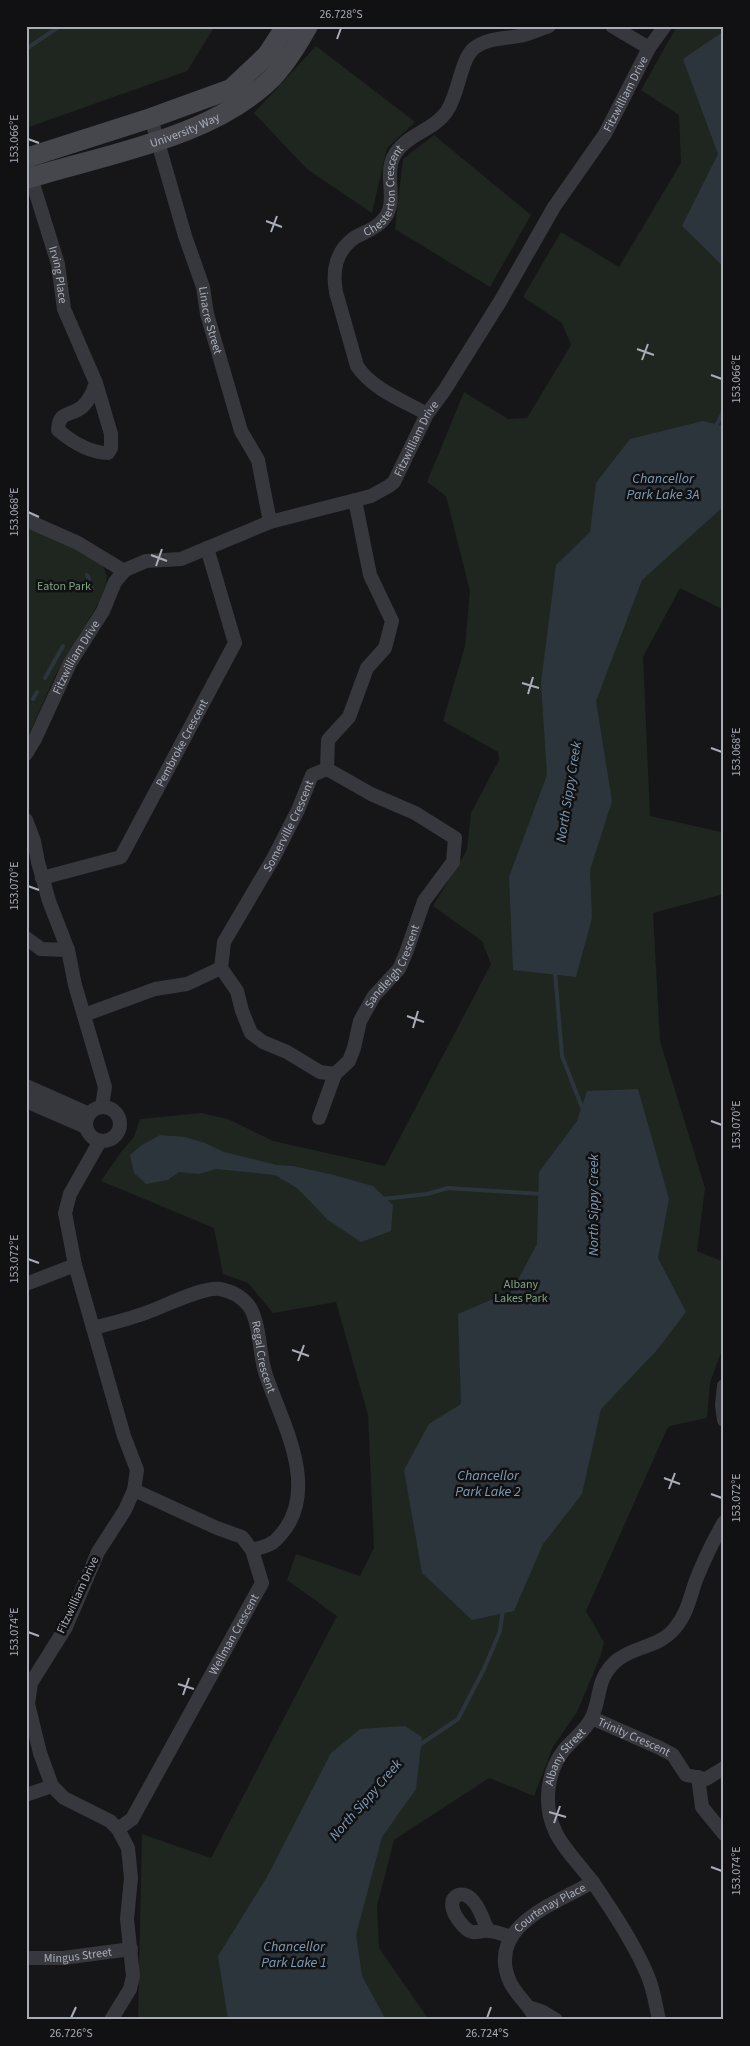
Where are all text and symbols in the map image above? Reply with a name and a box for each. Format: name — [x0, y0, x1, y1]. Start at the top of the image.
text: 26.728°S — [319, 6, 363, 23]
street label: Fitzwilliam Drive — [599, 53, 652, 135]
street label: University Way — [147, 108, 223, 152]
text: 153.066°E — [6, 114, 23, 164]
street label: Chesterton Crescent — [360, 141, 407, 240]
street label: Irving Place — [44, 244, 72, 305]
street label: Linacre Street — [195, 285, 227, 356]
text: 153.066°E — [728, 354, 745, 404]
street label: Fitzwilliam Drive — [389, 397, 443, 479]
water label: Chancellor Park Lake 3A — [627, 469, 699, 505]
text: 153.068°E — [6, 487, 23, 537]
park label: Eaton Park — [37, 578, 91, 595]
street label: Fitzwilliam Drive — [48, 617, 104, 697]
street label: Pembroke Crescent — [151, 696, 212, 790]
text: 153.068°E — [728, 727, 745, 777]
water label: North Sippy Creek — [551, 740, 587, 844]
street label: Somerville Crescent — [259, 778, 318, 875]
text: 153.070°E — [6, 861, 23, 911]
street label: Sandleigh Crescent — [360, 922, 424, 1011]
text: 153.070°E — [728, 1100, 745, 1150]
water label: North Sippy Creek — [584, 1154, 604, 1256]
text: 153.072°E — [6, 1234, 23, 1284]
park label: Albany Lakes Park — [494, 1276, 548, 1307]
street label: Regal Crescent — [247, 1319, 280, 1396]
water label: Chancellor Park Lake 2 — [455, 1466, 521, 1502]
text: 153.072°E — [728, 1473, 745, 1523]
street label: Fitzwilliam Drive — [53, 1554, 103, 1636]
street label: Wellman Crescent — [204, 1591, 263, 1678]
text: 153.074°E — [6, 1607, 23, 1657]
street label: Trinity Crescent — [595, 1713, 674, 1761]
street label: Albany Street — [541, 1724, 590, 1787]
water label: North Sippy Creek — [325, 1755, 407, 1845]
text: 153.074°E — [728, 1846, 745, 1896]
street label: Courtenay Place — [510, 1879, 589, 1936]
water label: Chancellor Park Lake 1 — [261, 1937, 327, 1973]
street label: Mingus Street — [44, 1943, 113, 1967]
text: 26.726°S — [49, 2025, 93, 2042]
text: 26.724°S — [465, 2025, 509, 2042]

